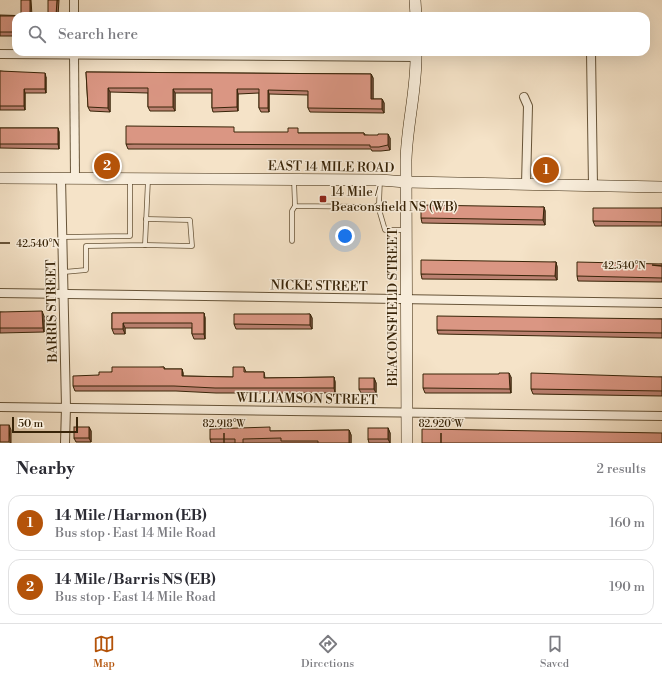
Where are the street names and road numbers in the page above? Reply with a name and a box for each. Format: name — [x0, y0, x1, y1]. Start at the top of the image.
street label: EAST 14 MILE ROAD — [268, 158, 394, 176]
street label: BEACONSFIELD STREET — [385, 228, 401, 387]
street label: BARRIS STREET — [43, 259, 61, 364]
street label: NICKE STREET — [270, 277, 368, 295]
street label: WILLIAMSON STREET — [235, 390, 378, 408]

